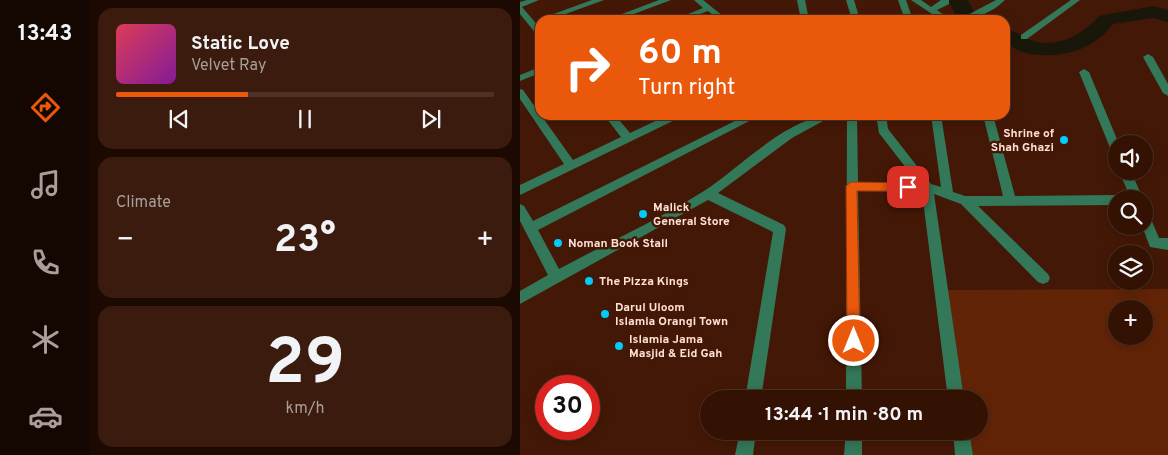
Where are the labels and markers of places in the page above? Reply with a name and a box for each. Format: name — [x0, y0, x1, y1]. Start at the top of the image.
place label: Shrine of Shah Ghazi — [991, 126, 1055, 156]
marker: Shrine of Shah Ghazi — [1058, 134, 1070, 146]
pin — [887, 166, 929, 208]
place label: Malick General Store — [653, 200, 730, 230]
marker: Malick General Store — [637, 208, 649, 220]
place label: Noman Book Stall — [568, 236, 668, 252]
marker: Noman Book Stall — [552, 237, 564, 249]
place label: The Pizza Kings — [599, 274, 689, 290]
marker: The Pizza Kings — [583, 275, 595, 287]
place label: Darul Uloom Islamia Orangi Town — [615, 300, 728, 330]
marker: Darul Uloom Islamia Orangi Town — [599, 308, 611, 320]
place label: Islamia Jama Masjid & Eid Gah — [629, 332, 722, 362]
marker: Islamia Jama Masjid & Eid Gah — [613, 340, 625, 352]

